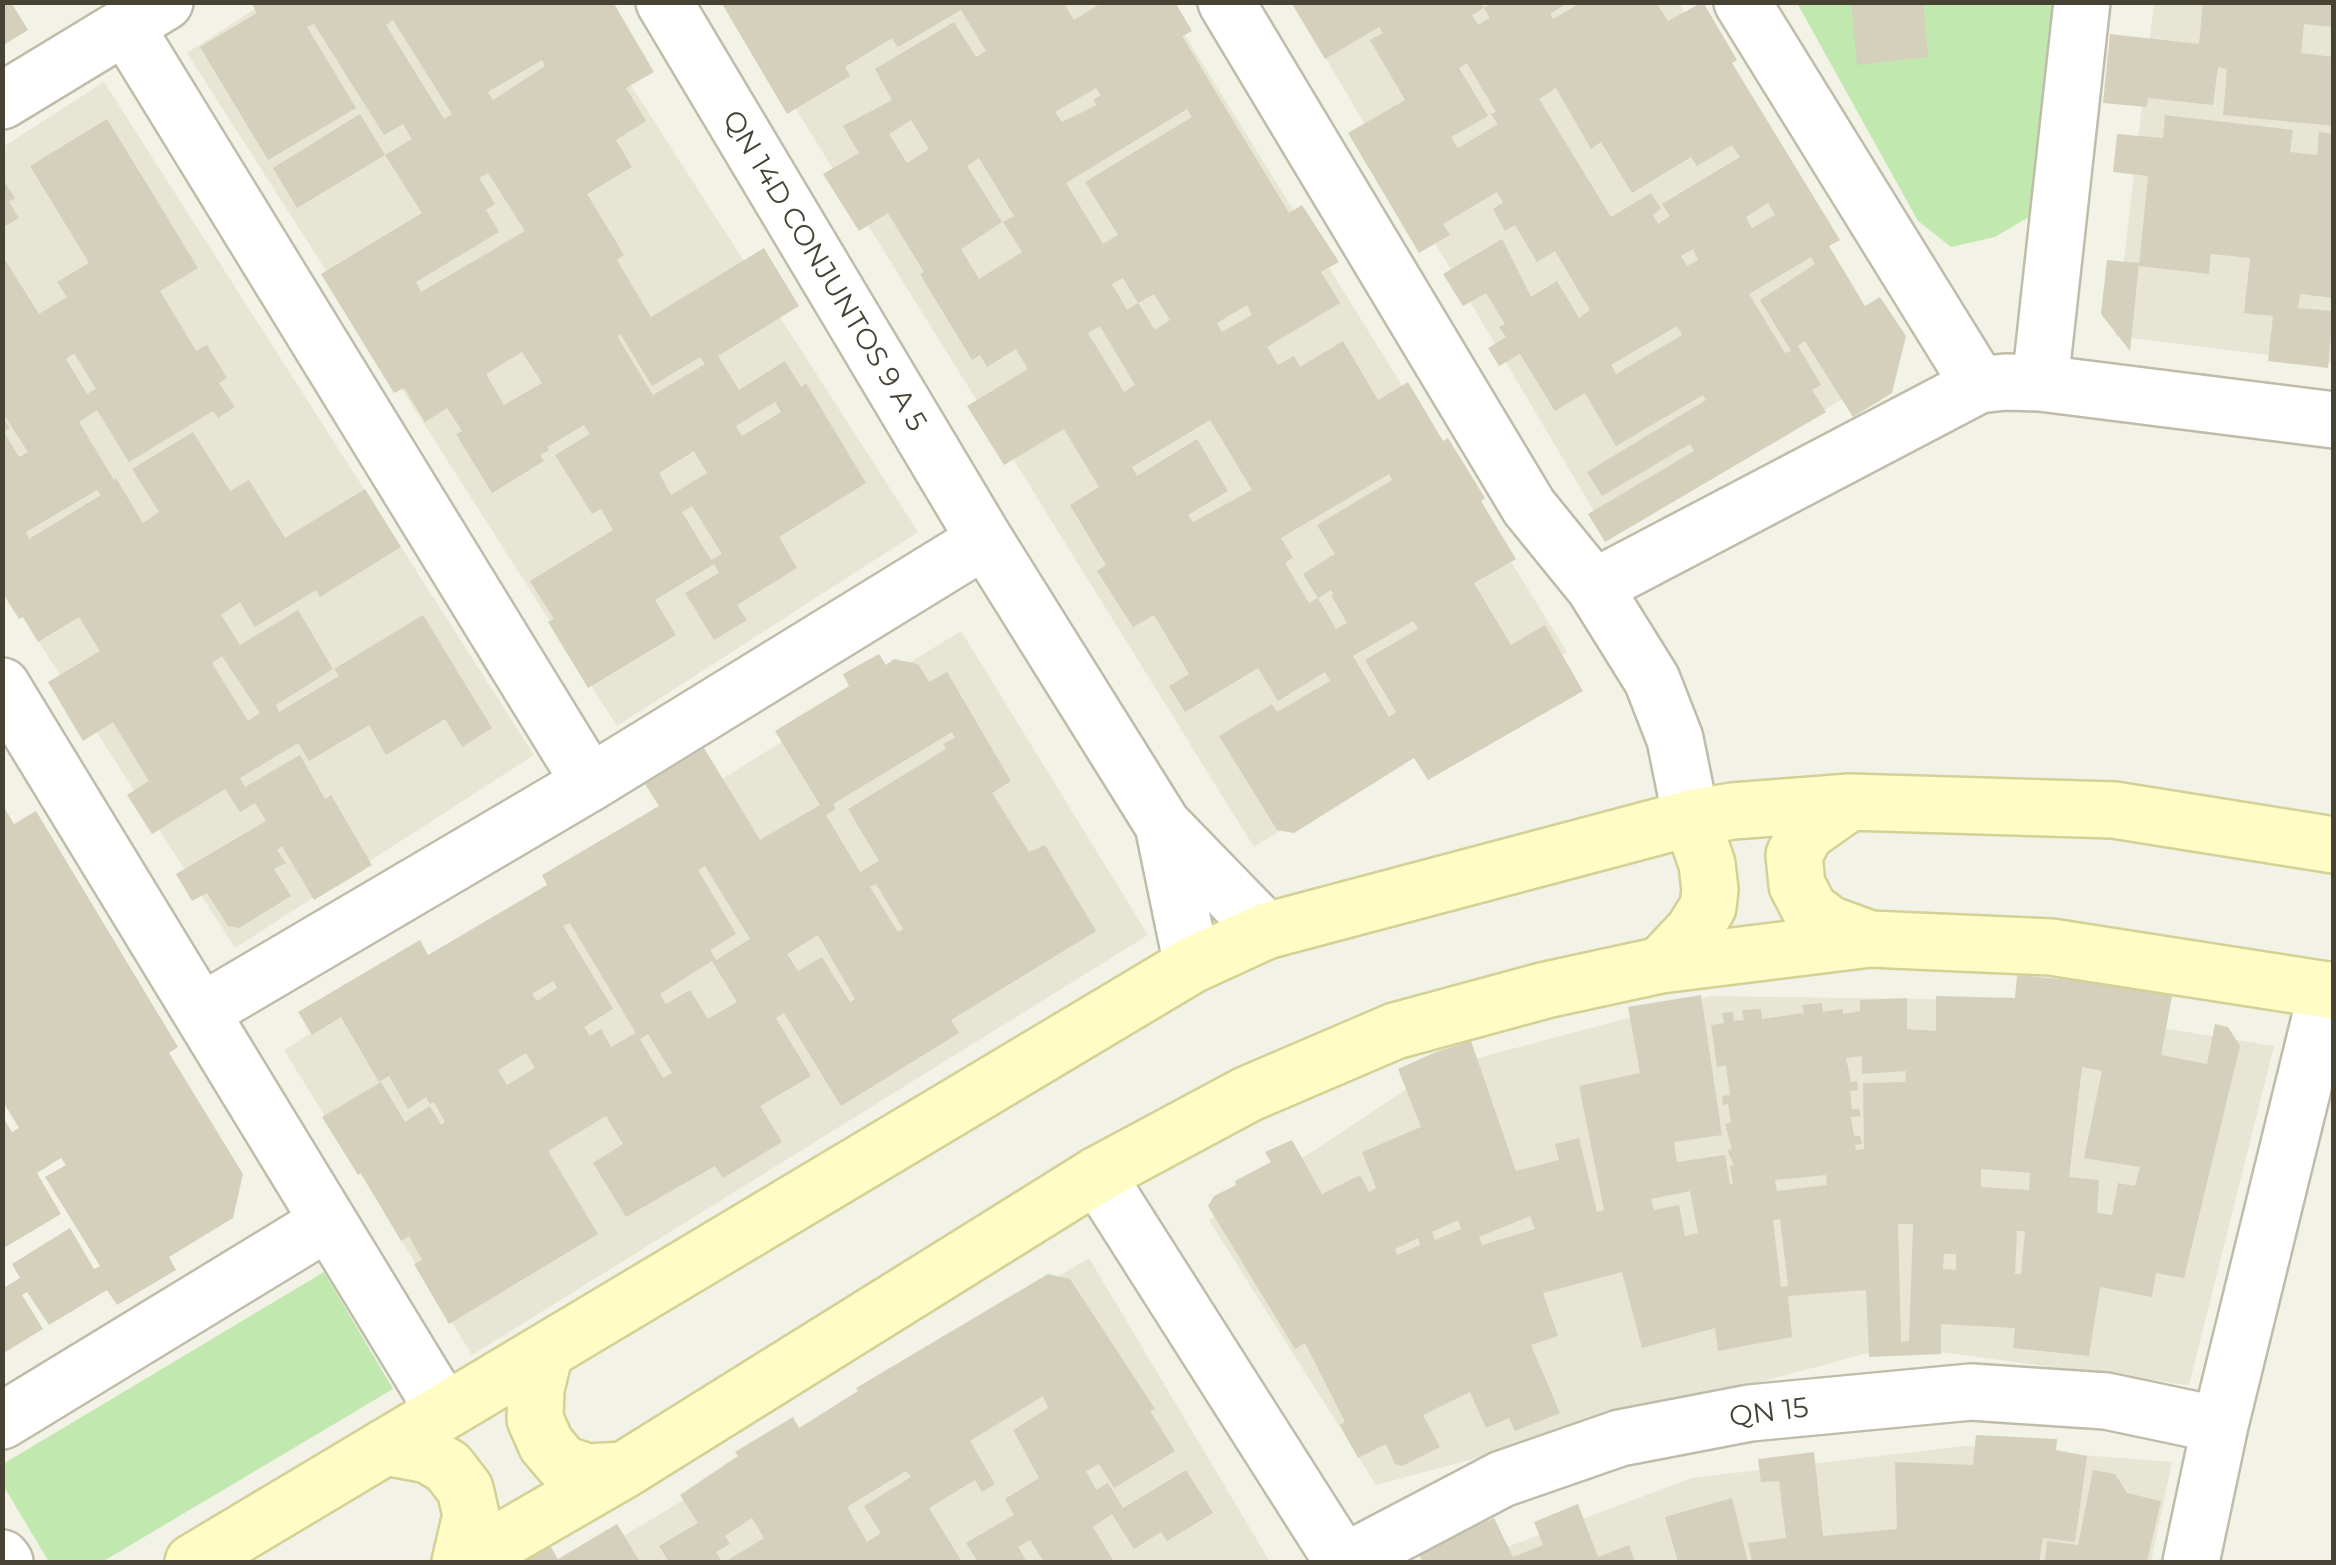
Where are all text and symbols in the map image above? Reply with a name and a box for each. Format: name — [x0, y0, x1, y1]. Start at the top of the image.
street label: QN 14D CONJUNTOS 9 A 5 — [715, 105, 933, 437]
street label: QN 15 — [1727, 1391, 1811, 1435]

